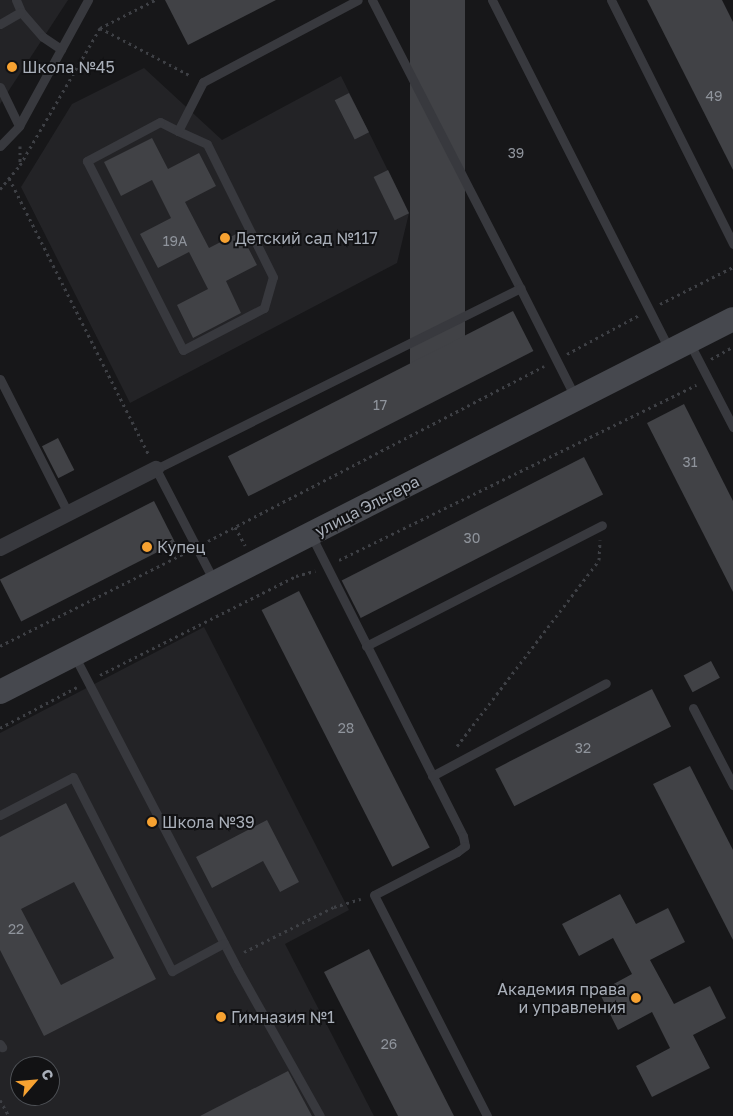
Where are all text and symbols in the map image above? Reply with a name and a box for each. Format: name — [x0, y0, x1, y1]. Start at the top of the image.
place label: Школа №45 — [22, 57, 115, 77]
marker: Школа №45 — [6, 61, 18, 73]
house number: 49 — [705, 88, 723, 104]
house number: 39 — [508, 145, 524, 161]
place label: Детский сад №117 — [235, 228, 378, 248]
marker: Детский сад №117 — [219, 232, 231, 244]
house number: 19А — [163, 233, 187, 249]
house number: 17 — [373, 397, 387, 413]
house number: 31 — [683, 454, 697, 470]
street label: улица Эльгера — [312, 471, 422, 541]
house number: 30 — [464, 530, 480, 546]
place label: Купец — [157, 537, 205, 557]
marker: Купец — [141, 541, 153, 553]
house number: 28 — [338, 720, 354, 736]
house number: 32 — [575, 740, 591, 756]
place label: Школа №39 — [162, 812, 255, 832]
marker: Школа №39 — [146, 816, 158, 828]
house number: 22 — [8, 921, 24, 937]
place label: Академия права и управления — [497, 979, 626, 1017]
marker: Академия права и управления — [630, 992, 642, 1004]
place label: Гимназия №1 — [231, 1007, 335, 1027]
marker: Гимназия №1 — [215, 1011, 227, 1023]
house number: 26 — [381, 1036, 397, 1052]
north arrow — [10, 1056, 60, 1106]
text: С — [38, 1066, 58, 1083]

